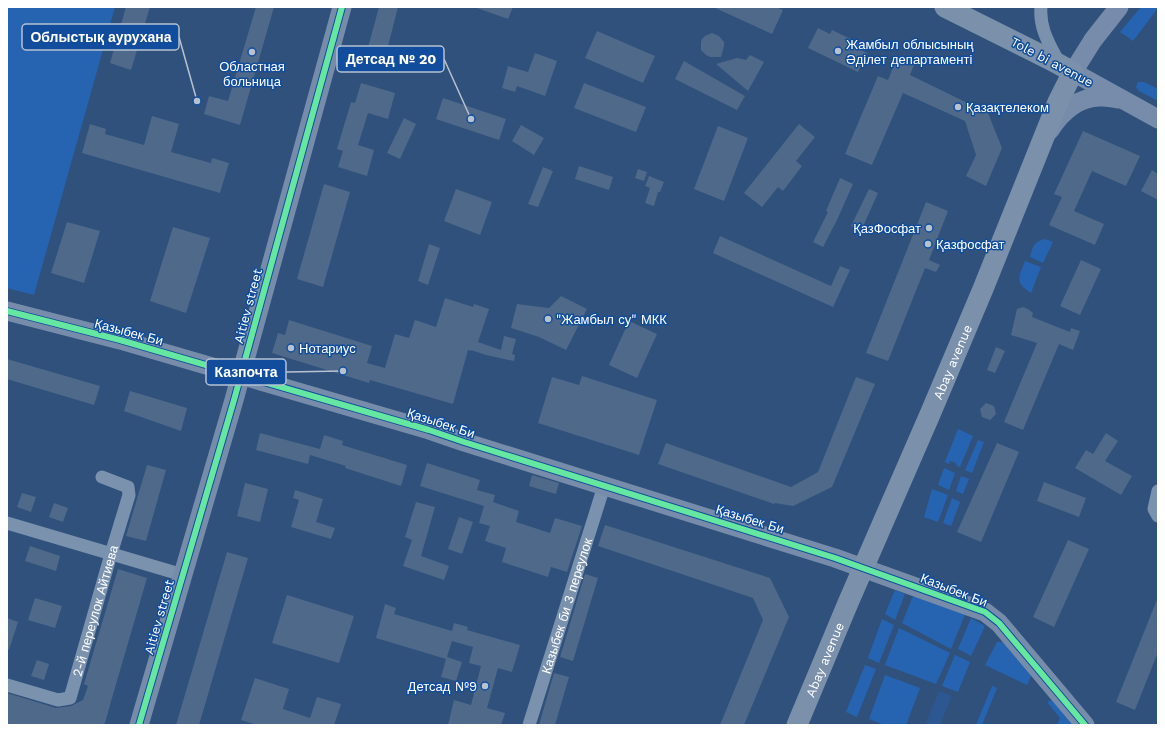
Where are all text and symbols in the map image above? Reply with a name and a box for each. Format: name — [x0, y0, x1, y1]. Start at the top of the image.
callout: Облыстық аурухана — [22, 24, 179, 50]
text: Облыстық аурухана — [30, 29, 172, 45]
street label: Tole bi avenue — [1008, 34, 1096, 90]
place label: Жамбыл облысының Әділет департаменті — [846, 37, 974, 67]
callout: Детсад № 20 — [337, 46, 444, 72]
marker: Жамбыл облысының Әділет департаменті — [833, 46, 843, 56]
marker: Областная больница — [247, 47, 257, 57]
text: Детсад № 20 — [346, 51, 436, 67]
place label: Областная больница — [219, 59, 285, 89]
place label: Қазақтелеком — [966, 100, 1049, 115]
marker: Қазақтелеком — [953, 102, 963, 112]
place label: ҚазФосфат — [853, 221, 921, 236]
marker: ҚазФосфат — [924, 223, 934, 233]
place label: Қазфосфат — [936, 237, 1005, 252]
marker: Қазфосфат — [923, 239, 933, 249]
street label: Aitiev street — [231, 266, 265, 345]
place label: "Жамбыл су" МКК — [556, 312, 667, 327]
marker: "Жамбыл су" МКК — [543, 314, 553, 324]
street label: Қазыбек Би — [93, 316, 165, 348]
street label: Abay avenue — [930, 322, 975, 401]
place label: Нотариус — [299, 341, 356, 356]
marker: Нотариус — [286, 343, 296, 353]
callout: Казпочта — [206, 359, 286, 385]
text: Казпочта — [214, 364, 278, 380]
street label: Қазыбек Би — [405, 405, 477, 441]
street label: Қазыбек Би — [714, 502, 786, 536]
street label: Казыбек би 3 переулок — [538, 536, 595, 675]
street label: 2-й переулок Айтиева — [69, 543, 121, 678]
street label: Казыбек Би — [918, 570, 990, 610]
street label: Aitiev street — [141, 578, 177, 656]
street label: Abay avenue — [802, 620, 847, 699]
place label: Детсад №9 — [408, 679, 477, 694]
marker: Детсад №9 — [480, 681, 490, 691]

